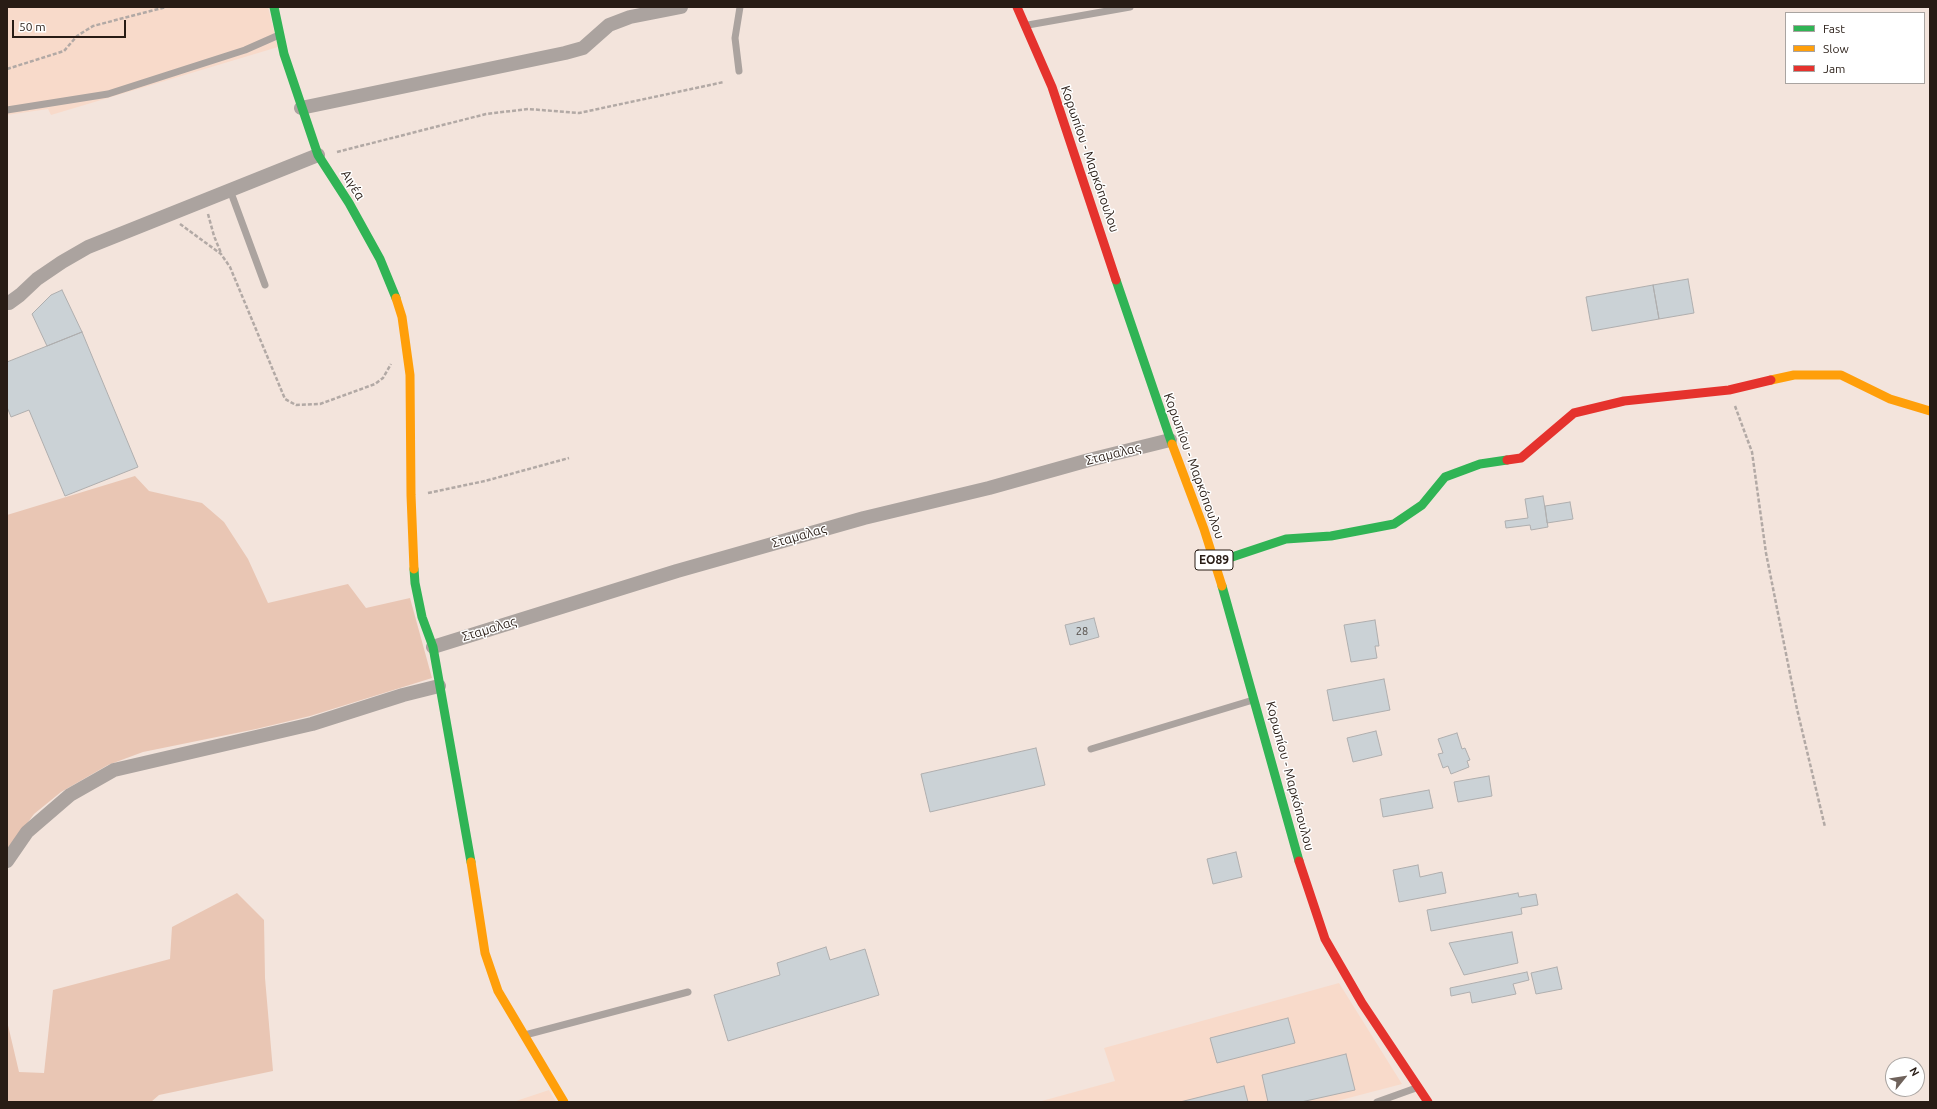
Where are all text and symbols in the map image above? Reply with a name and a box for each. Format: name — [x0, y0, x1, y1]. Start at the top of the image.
scale bar — [14, 12, 128, 38]
legend — [1785, 12, 1925, 84]
text: 50 m — [19, 20, 46, 33]
text: Fast — [1823, 22, 1845, 35]
text: Slow — [1823, 42, 1849, 55]
text: Jam — [1823, 62, 1845, 75]
street label: Κορωπίου - Μαρκόπουλου — [1058, 84, 1122, 234]
street label: Αιγέα — [338, 167, 368, 203]
street label: Κορωπίου - Μαρκόπουλου — [1160, 391, 1228, 541]
street label: Σταμαλας — [1084, 440, 1142, 468]
street label: Σταμαλας — [770, 521, 828, 551]
road number: ΕΟ89 — [1195, 550, 1233, 570]
street label: Σταμαλας — [460, 613, 518, 645]
house number: 28 — [1076, 624, 1088, 638]
street label: Κορωπίου - Μαρκόπουλου — [1263, 700, 1317, 852]
north arrow — [1885, 1057, 1925, 1097]
text: N — [1907, 1065, 1922, 1078]

